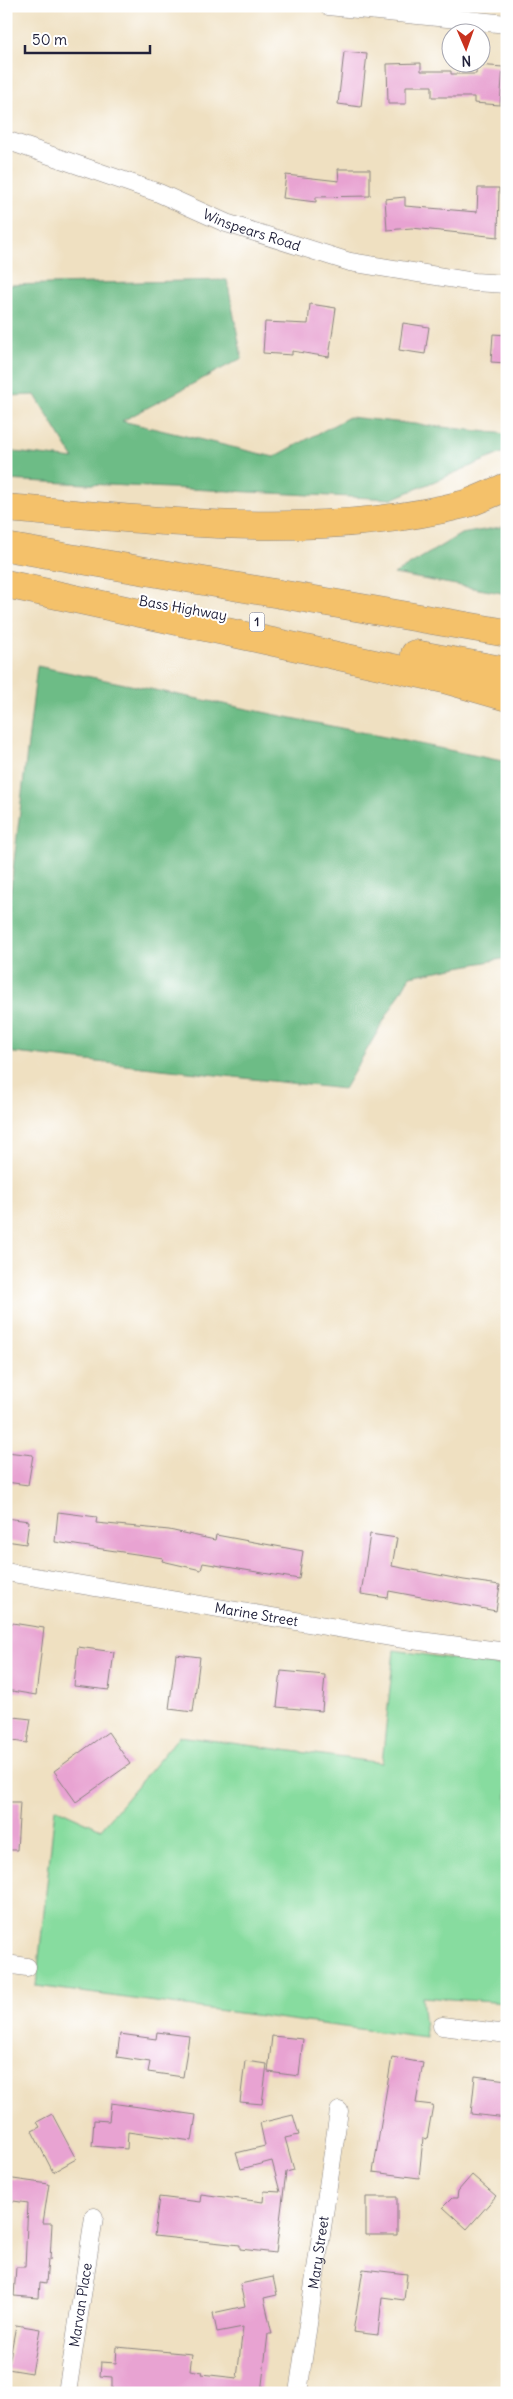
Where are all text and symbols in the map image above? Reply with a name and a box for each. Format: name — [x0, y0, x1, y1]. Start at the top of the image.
scale bar — [25, 22, 150, 54]
north arrow — [440, 22, 490, 72]
text: 50 m — [32, 30, 67, 49]
text: N — [461, 52, 472, 70]
street label: Winspears Road — [200, 205, 303, 255]
street label: Bass Highway — [138, 591, 228, 625]
road number: 1 — [250, 612, 264, 632]
street label: Marine Street — [213, 1598, 300, 1630]
street label: Mary Street — [304, 2214, 333, 2290]
street label: Marvan Place — [65, 2262, 96, 2348]

